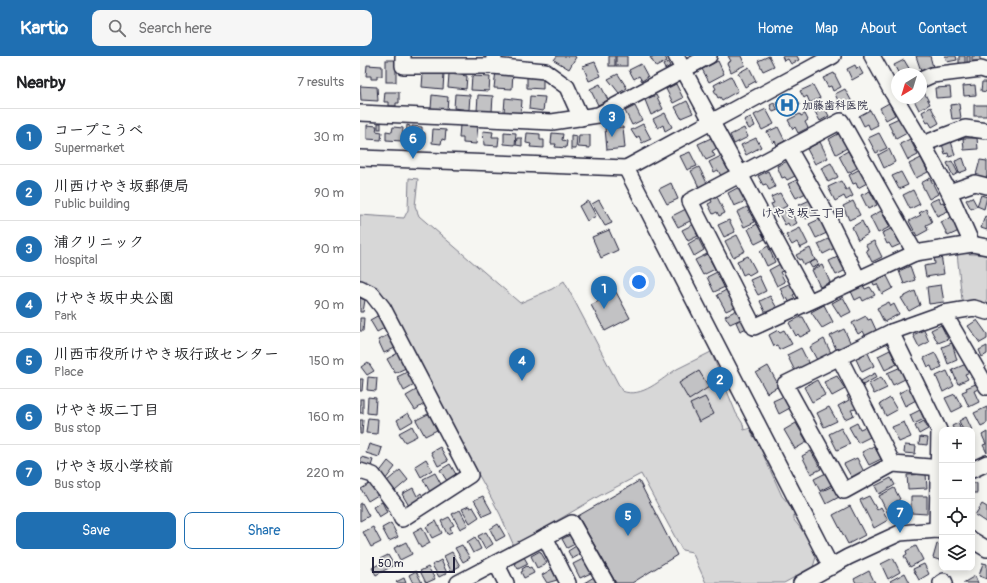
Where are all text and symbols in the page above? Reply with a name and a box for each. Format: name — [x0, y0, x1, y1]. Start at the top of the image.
search box — [92, 10, 372, 46]
text: Kartio — [20, 16, 68, 40]
icon: search — [106, 17, 128, 39]
text: Search here — [138, 19, 212, 38]
text: Home — [758, 20, 793, 37]
text: Map — [815, 20, 838, 37]
text: About — [860, 20, 896, 37]
text: Contact — [918, 20, 967, 37]
north arrow — [891, 68, 927, 104]
text: Nearby — [16, 72, 65, 93]
text: 7 results — [297, 74, 344, 90]
hospital icon: 加藤歯科医院 — [774, 92, 800, 118]
place label: 加藤歯科医院 — [802, 99, 868, 112]
pin: 3 — [599, 104, 625, 137]
text: コープこうべ — [54, 121, 143, 140]
pin: 6 — [400, 126, 426, 159]
text: 1 — [26, 129, 32, 145]
text: 30 m — [314, 129, 344, 145]
text: Supermarket — [54, 140, 125, 156]
text: 川西けやき坂郵便局 — [54, 177, 189, 196]
text: 2 — [25, 185, 33, 201]
text: 90 m — [314, 185, 344, 201]
text: Public building — [54, 196, 130, 212]
district label: けやき坂二丁目 — [761, 206, 845, 221]
text: 浦クリニック — [54, 233, 144, 252]
text: 3 — [25, 241, 33, 257]
text: 90 m — [314, 241, 344, 257]
text: Hospital — [54, 252, 98, 268]
your location — [629, 272, 649, 292]
pin: 1 — [591, 276, 617, 309]
text: けやき坂中央公園 — [54, 289, 174, 308]
text: 4 — [25, 297, 33, 313]
text: 90 m — [314, 297, 344, 313]
text: Park — [54, 308, 77, 324]
text: 川西市役所けやき坂行政センター — [54, 345, 279, 364]
pin: 4 — [509, 348, 535, 381]
text: 5 — [25, 353, 33, 369]
text: 150 m — [309, 353, 344, 369]
text: Place — [54, 364, 83, 380]
pin: 2 — [707, 367, 733, 400]
text: けやき坂二丁目 — [54, 401, 159, 420]
text: 6 — [25, 409, 33, 425]
text: 160 m — [308, 409, 344, 425]
text: Bus stop — [54, 420, 101, 436]
map controls — [939, 427, 975, 571]
button: + — [939, 427, 975, 463]
text: けやき坂小学校前 — [54, 457, 174, 476]
button: − — [939, 463, 975, 499]
text: 7 — [26, 465, 32, 481]
text: 220 m — [306, 465, 344, 481]
text: Bus stop — [54, 476, 101, 492]
button: locate — [939, 499, 975, 535]
pin: 7 — [887, 500, 913, 533]
pin: 5 — [615, 503, 641, 536]
button: Save — [16, 512, 176, 549]
button: Share — [184, 512, 344, 549]
button: layers — [939, 535, 975, 571]
scale bar — [372, 555, 455, 574]
text: 50 m — [378, 557, 404, 570]

